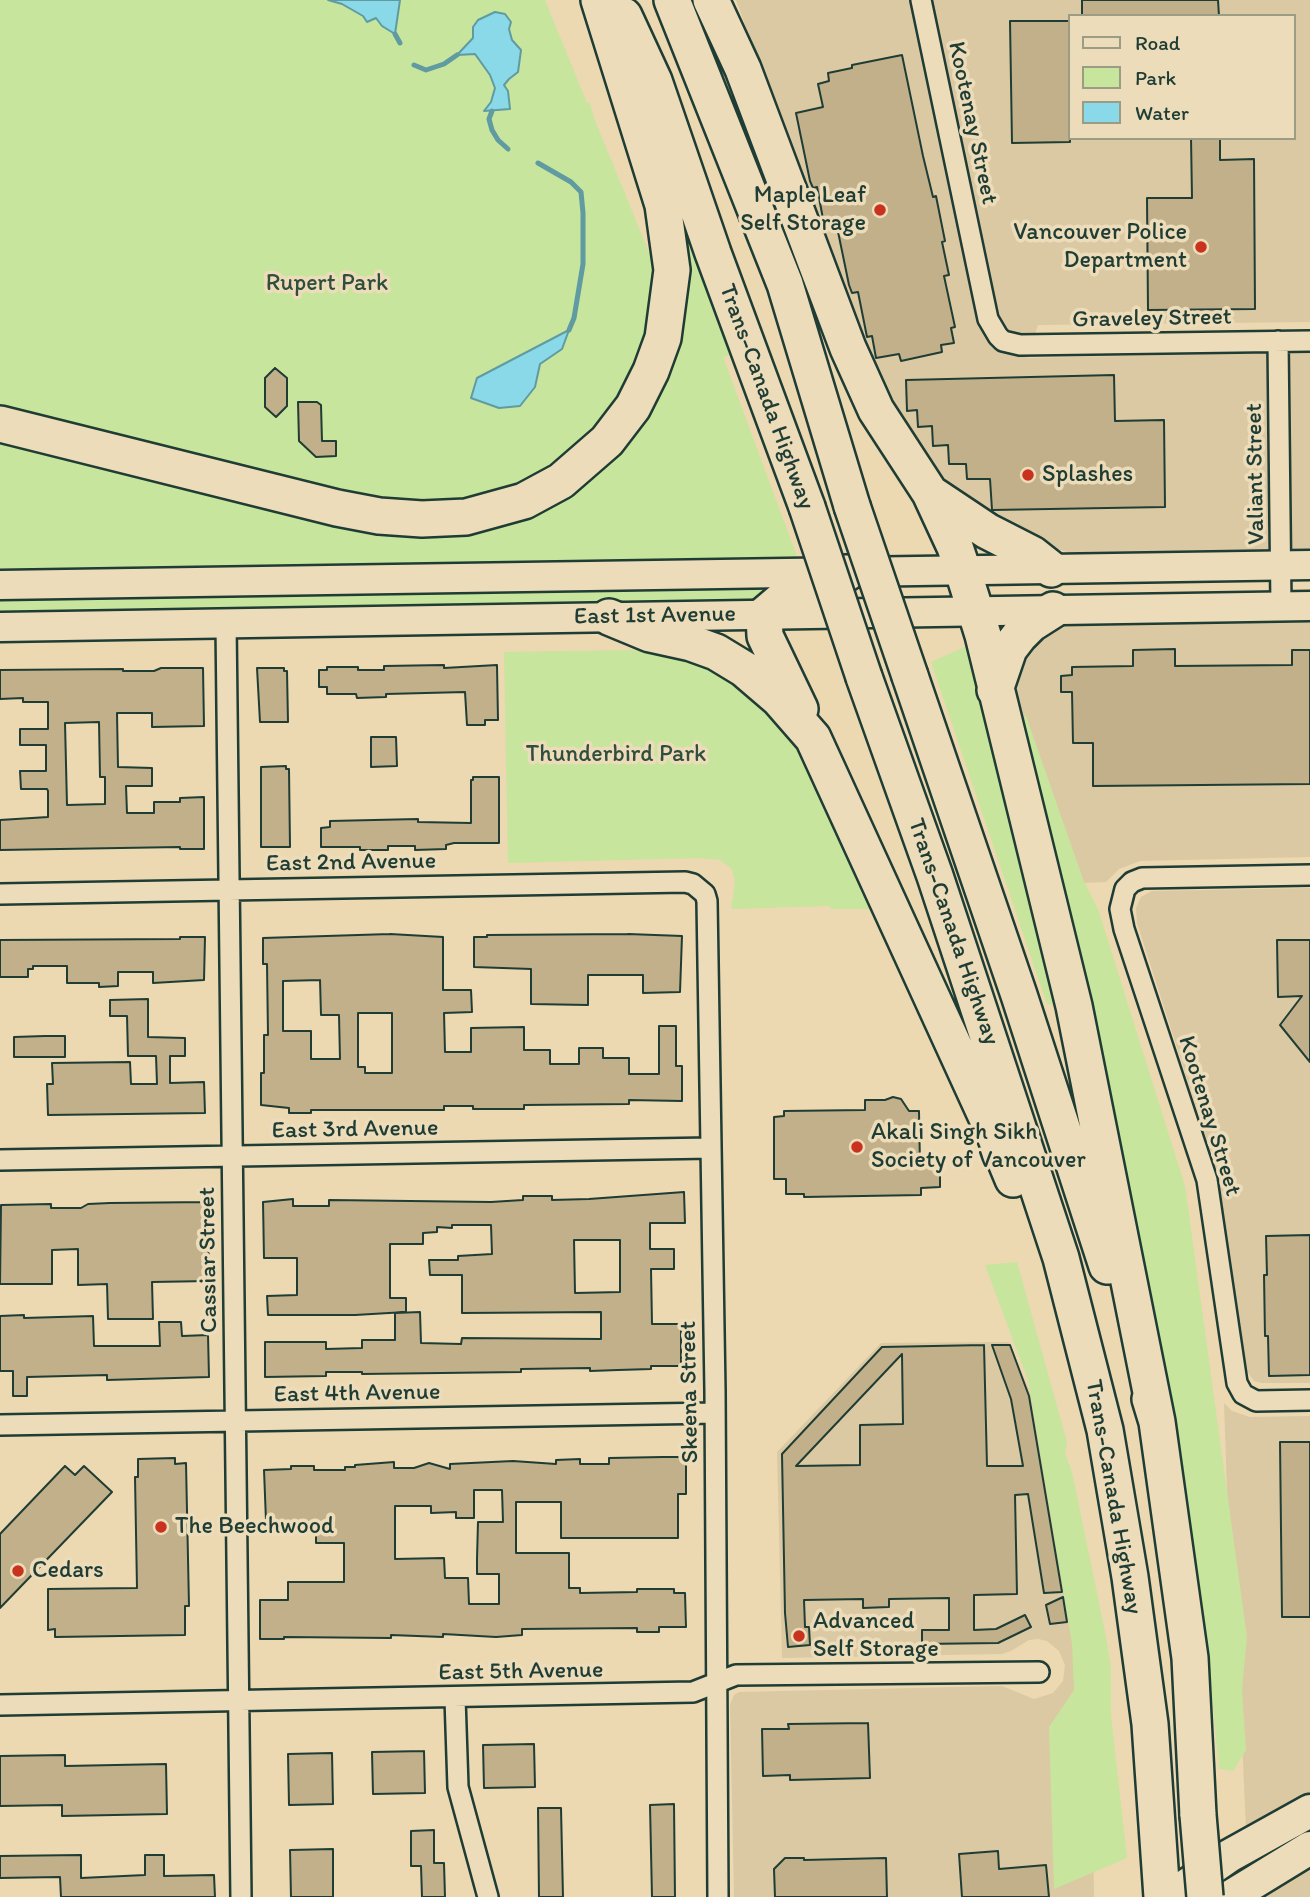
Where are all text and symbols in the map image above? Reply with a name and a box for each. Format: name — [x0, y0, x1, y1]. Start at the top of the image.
legend — [1068, 14, 1296, 140]
text: Road — [1135, 30, 1180, 55]
street label: Kootenay Street — [941, 39, 1003, 207]
text: Park — [1135, 65, 1176, 90]
text: Water — [1135, 100, 1189, 125]
place label: Maple Leaf Self Storage — [740, 182, 866, 238]
marker: Maple Leaf Self Storage — [872, 202, 888, 218]
place label: Vancouver Police Department — [1013, 219, 1187, 275]
marker: Vancouver Police Department — [1193, 239, 1209, 255]
park label: Rupert Park — [266, 270, 388, 298]
street label: Trans-Canada Highway — [712, 280, 820, 514]
street label: Graveley Street — [1072, 303, 1232, 335]
street label: Valiant Street — [1240, 403, 1272, 545]
place label: Splashes — [1042, 461, 1133, 489]
marker: Splashes — [1020, 467, 1036, 483]
street label: East 1st Avenue — [574, 600, 736, 632]
park label: Thunderbird Park — [526, 741, 706, 769]
street label: Trans-Canada Highway — [901, 815, 1005, 1049]
street label: East 2nd Avenue — [266, 847, 436, 879]
street label: Kootenay Street — [1171, 1033, 1247, 1199]
street label: East 3rd Avenue — [271, 1114, 439, 1146]
place label: Akali Singh Sikh Society of Vancouver — [871, 1119, 1086, 1175]
marker: Akali Singh Sikh Society of Vancouver — [849, 1139, 865, 1155]
street label: Cassiar Street — [193, 1187, 225, 1333]
street label: Skeena Street — [674, 1320, 706, 1464]
street label: Trans-Canada Highway — [1078, 1377, 1148, 1617]
street label: East 4th Avenue — [273, 1378, 441, 1410]
place label: The Beechwood — [175, 1513, 334, 1541]
marker: The Beechwood — [153, 1519, 169, 1535]
place label: Cedars — [32, 1557, 104, 1585]
marker: Cedars — [10, 1563, 26, 1579]
place label: Advanced Self Storage — [813, 1608, 939, 1664]
marker: Advanced Self Storage — [791, 1628, 807, 1644]
street label: East 5th Avenue — [438, 1656, 604, 1688]

